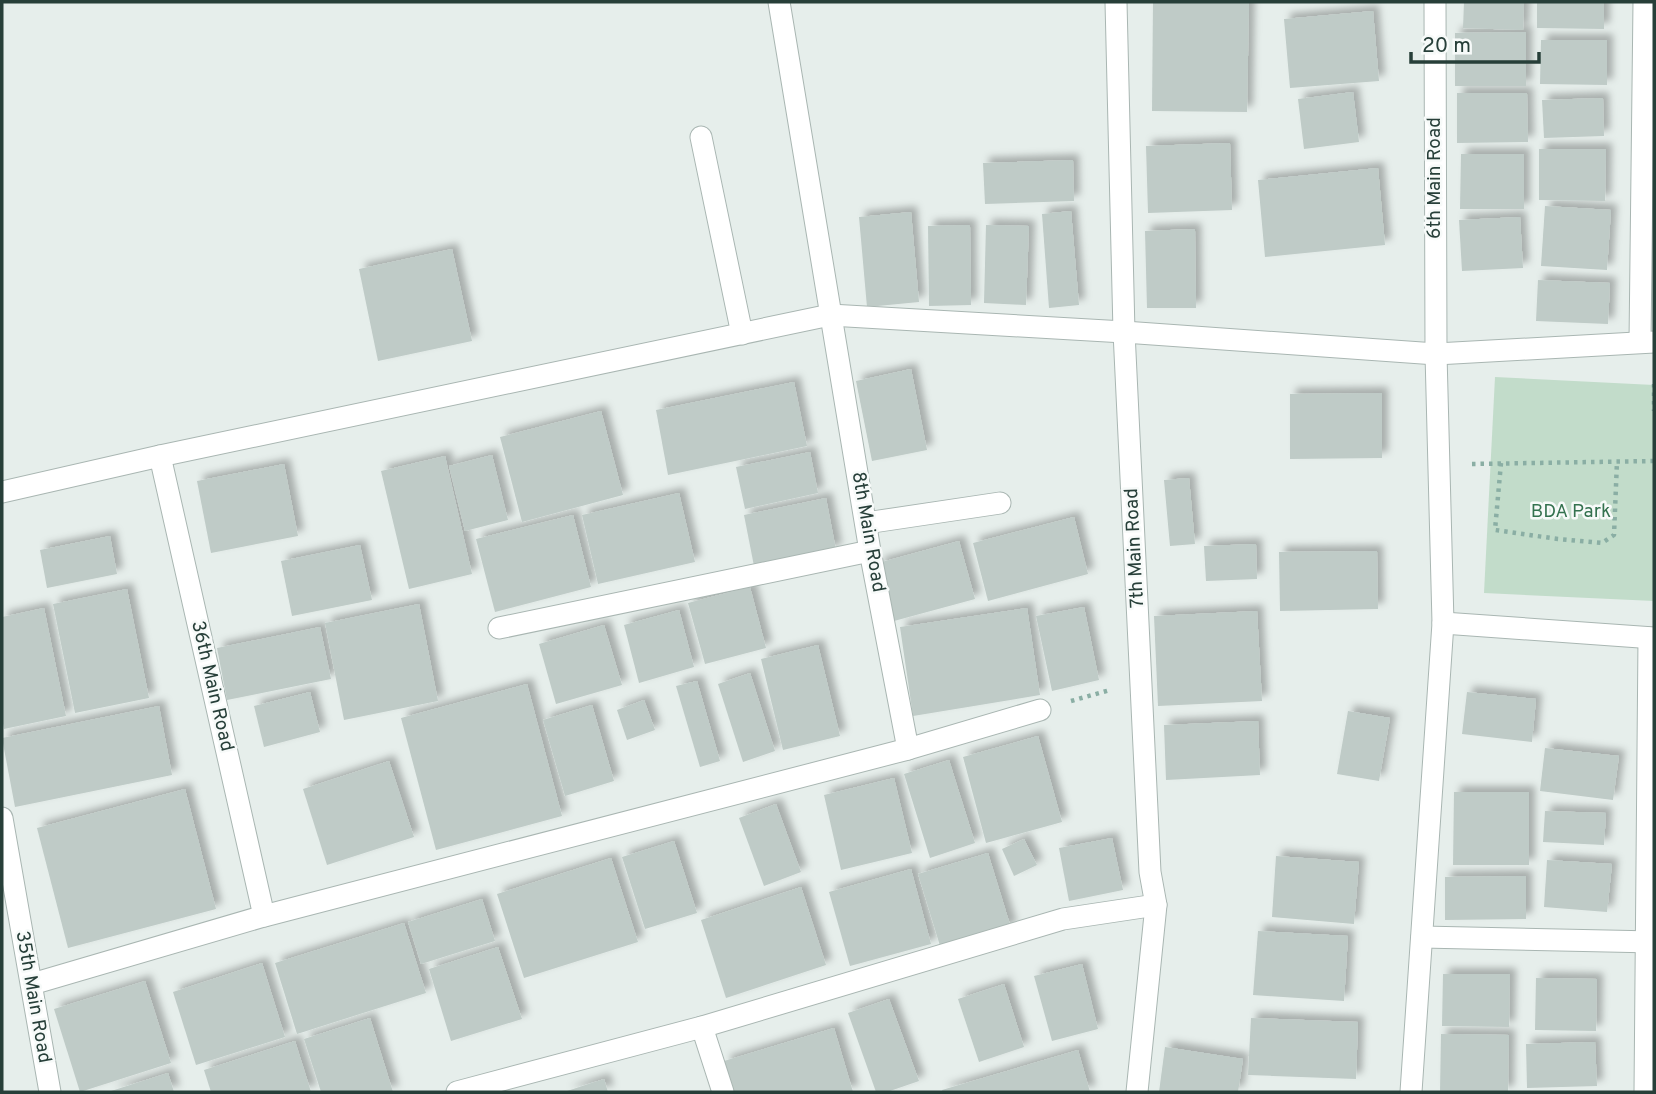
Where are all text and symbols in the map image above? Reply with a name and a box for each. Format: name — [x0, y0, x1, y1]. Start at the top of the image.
scale bar — [1411, 21, 1539, 65]
text: 20 m — [1422, 33, 1471, 60]
street label: 6th Main Road — [1423, 117, 1447, 239]
street label: 8th Main Road — [846, 470, 890, 594]
street label: 7th Main Road — [1120, 487, 1150, 609]
park label: BDA Park — [1531, 500, 1611, 524]
street label: 36th Main Road — [185, 618, 239, 754]
street label: 35th Main Road — [10, 929, 56, 1065]

